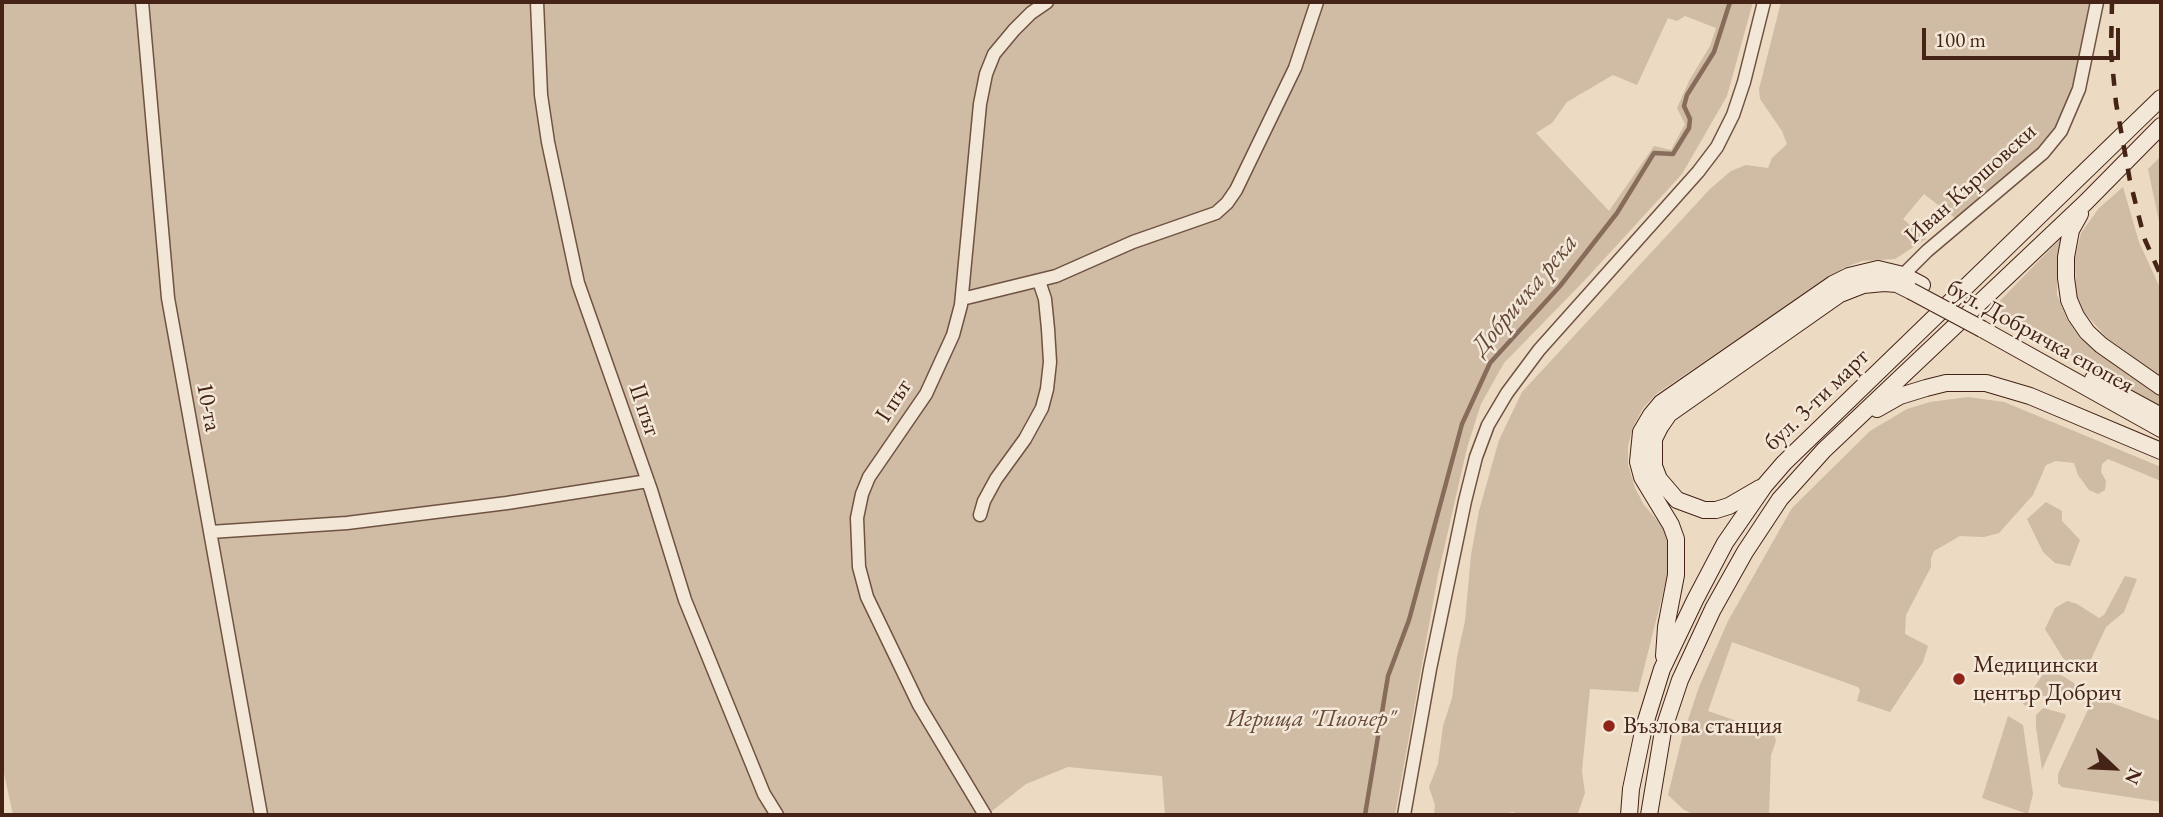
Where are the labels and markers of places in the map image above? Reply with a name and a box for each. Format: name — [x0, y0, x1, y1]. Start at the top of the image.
place label: Медицински център Добрич — [1973, 651, 2121, 707]
marker: Медицински център Добрич — [1951, 671, 1967, 687]
place label: Възлова станция — [1623, 712, 1782, 740]
marker: Възлова станция — [1601, 718, 1617, 734]

